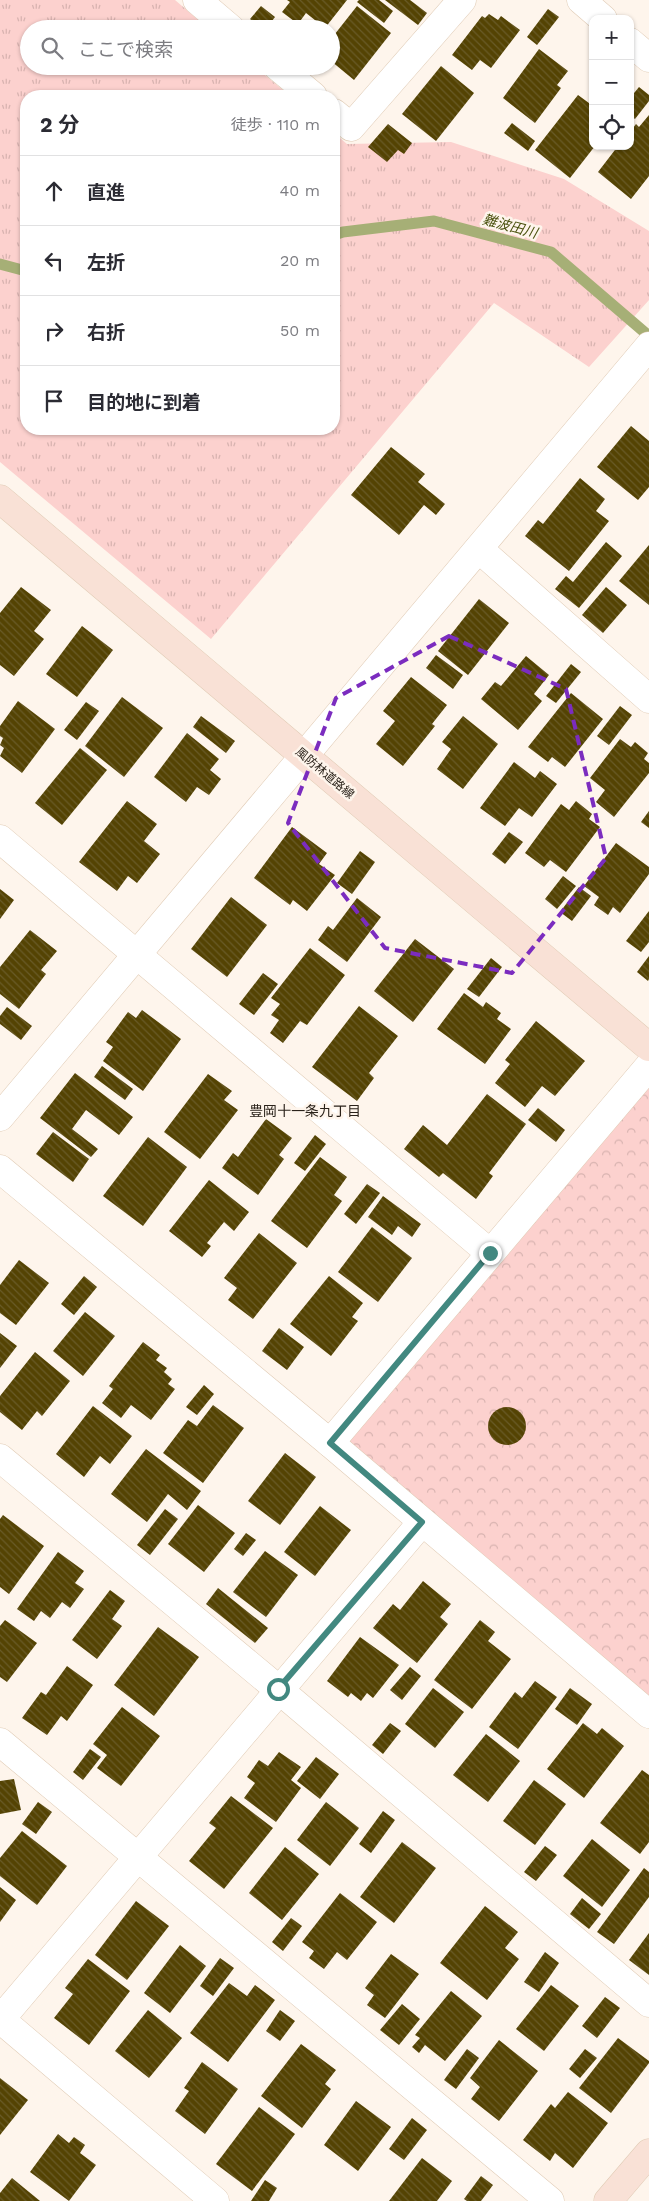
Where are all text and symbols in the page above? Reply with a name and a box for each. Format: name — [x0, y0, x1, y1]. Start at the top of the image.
map controls — [589, 15, 634, 150]
button: + — [589, 15, 634, 60]
search box — [20, 20, 340, 75]
icon: search — [38, 34, 66, 62]
text: ここで検索 — [78, 38, 173, 61]
button: − — [589, 60, 634, 105]
button: locate — [589, 105, 634, 150]
text: 2 分 — [40, 112, 80, 137]
text: 徒歩 · 110 m — [231, 115, 320, 134]
icon: ahead — [40, 177, 68, 205]
text: 直進 — [87, 181, 125, 204]
text: 40 m — [280, 181, 320, 200]
water label: 難波田川 — [481, 211, 541, 241]
icon: left — [40, 247, 68, 275]
text: 左折 — [87, 251, 125, 274]
text: 20 m — [280, 251, 320, 270]
icon: right — [40, 317, 68, 345]
text: 右折 — [87, 321, 125, 344]
text: 50 m — [280, 321, 320, 340]
icon: arrive — [40, 387, 68, 415]
text: 目的地に到着 — [87, 391, 201, 414]
street label: 風防林道路線 — [293, 744, 357, 802]
district label: 豊岡十一条九丁目 — [249, 1103, 361, 1119]
route end — [479, 1242, 502, 1265]
route start — [267, 1678, 290, 1701]

